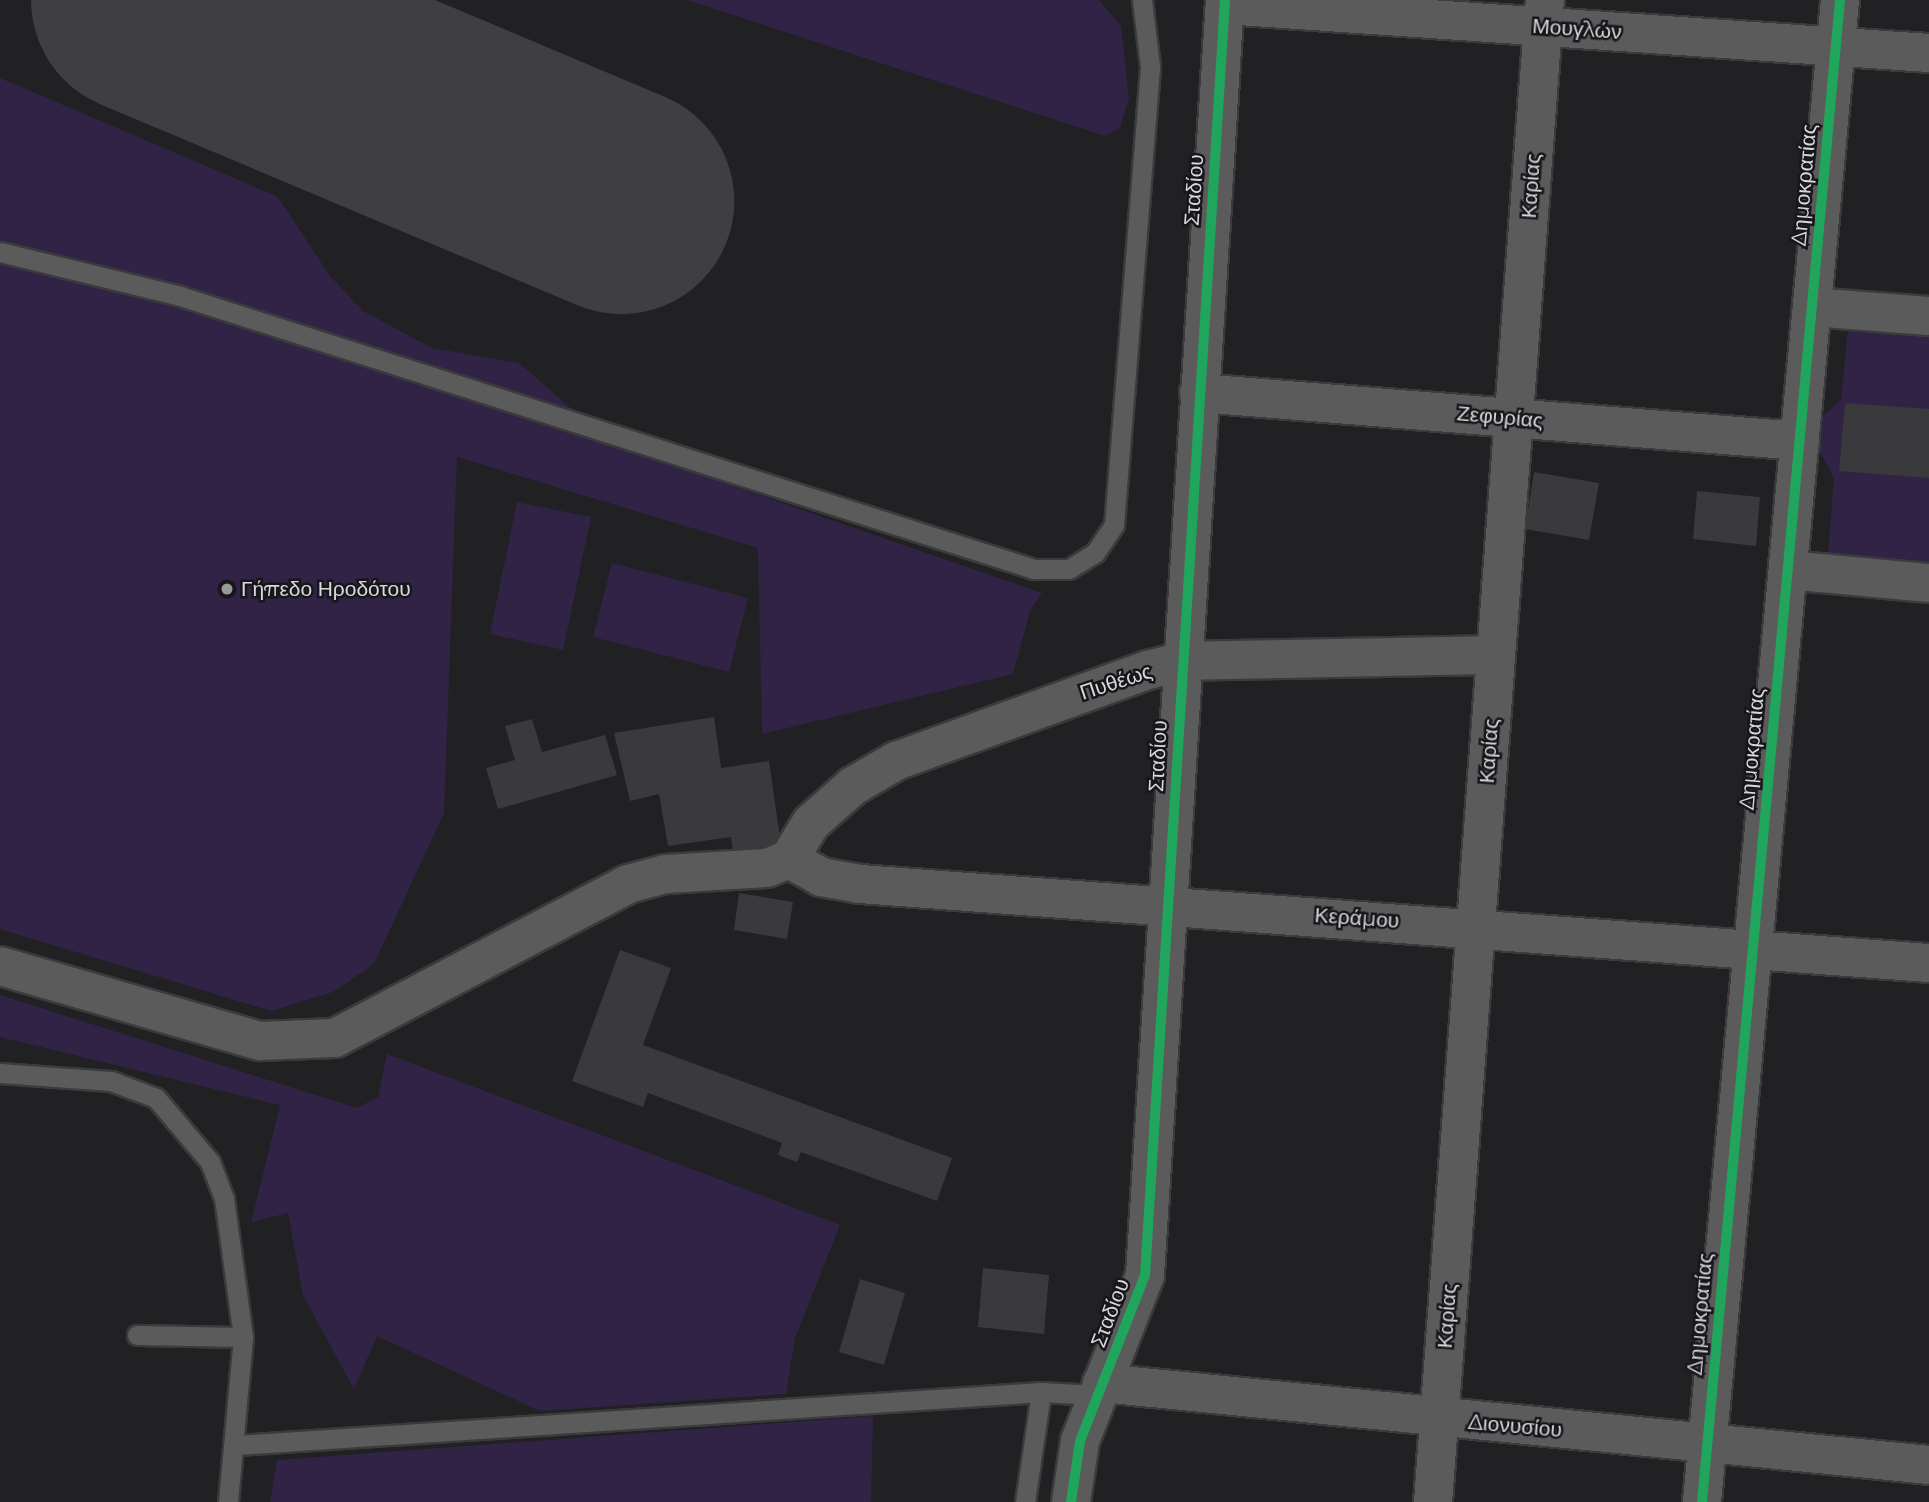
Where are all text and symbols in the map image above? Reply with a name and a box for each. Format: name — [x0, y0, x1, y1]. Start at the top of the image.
street label: Μουγλών — [1532, 13, 1622, 45]
street label: Δημοκρατίας — [1786, 123, 1822, 247]
street label: Σταδίου — [1179, 153, 1209, 227]
street label: Καρίας — [1516, 153, 1546, 219]
street label: Ζεφυρίας — [1456, 401, 1544, 433]
place label: Γήπεδο Ηροδότου — [241, 576, 411, 602]
marker: Γήπεδο Ηροδότου — [219, 581, 235, 597]
street label: Πυθέως — [1077, 659, 1155, 705]
street label: Δημοκρατίας — [1734, 687, 1770, 811]
street label: Καρίας — [1474, 718, 1504, 784]
street label: Σταδίου — [1144, 720, 1172, 792]
street label: Κεράμου — [1314, 902, 1400, 934]
street label: Δημοκρατίας — [1682, 1252, 1718, 1376]
street label: Σταδίου — [1085, 1275, 1135, 1351]
street label: Καρίας — [1432, 1283, 1462, 1349]
street label: Διονυσίου — [1467, 1409, 1563, 1443]

